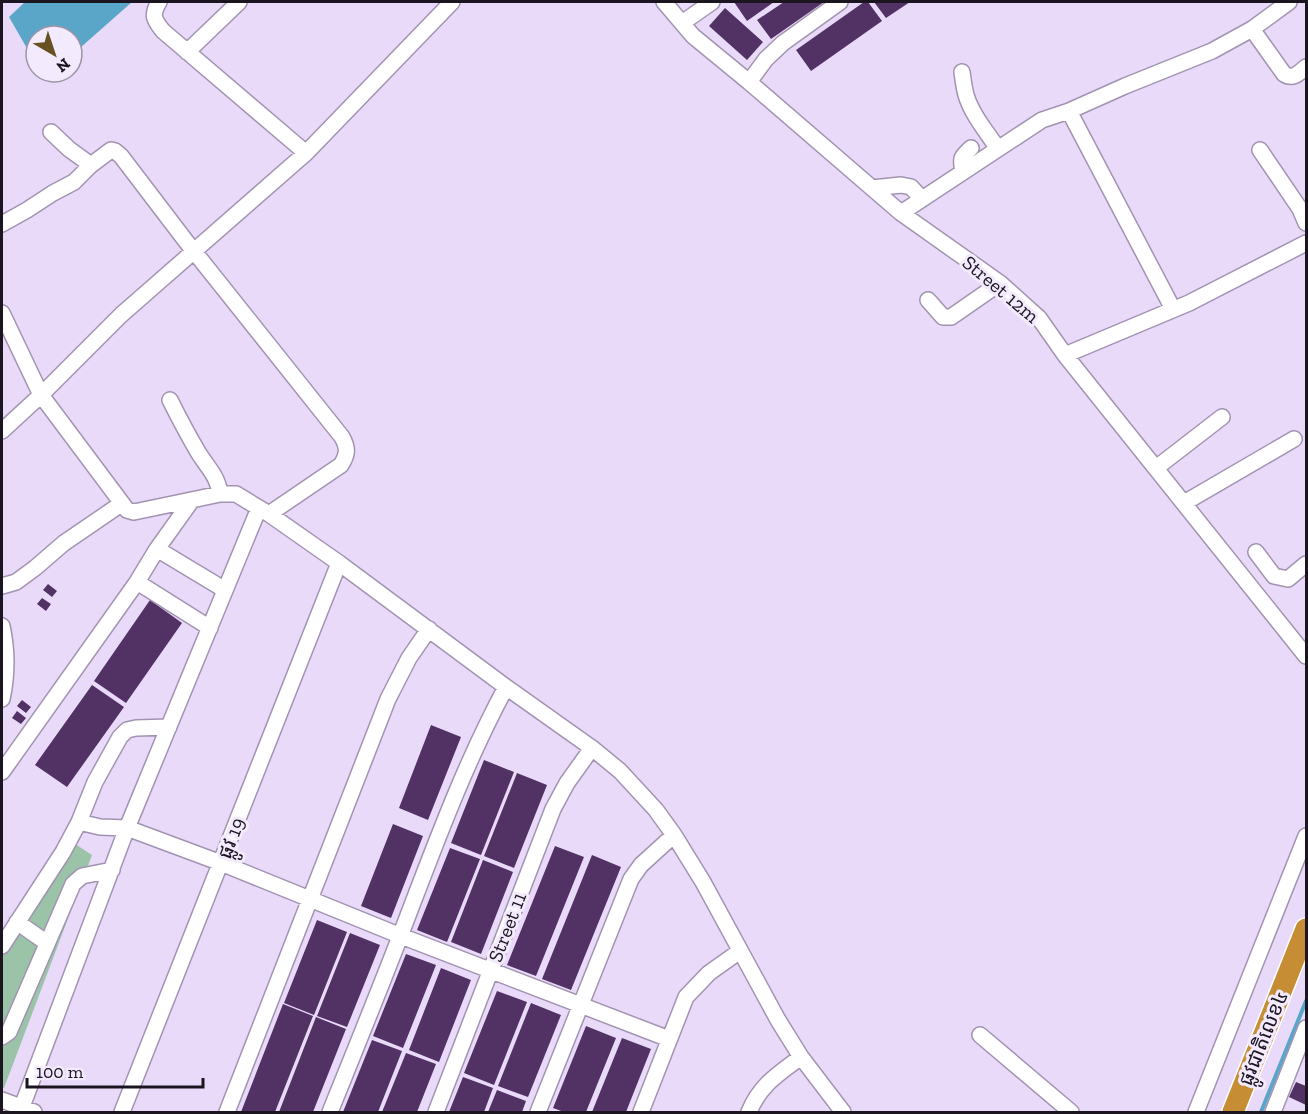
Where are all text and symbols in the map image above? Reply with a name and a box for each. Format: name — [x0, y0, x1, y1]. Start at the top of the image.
north arrow — [24, 24, 84, 84]
text: N — [52, 54, 74, 76]
street label: Street 12m — [958, 250, 1045, 328]
street label: ផ្លូវ 19 — [212, 814, 256, 864]
street label: Street 11 — [483, 889, 531, 965]
street label: ផ្លូវជាតិលេខ៤ — [1233, 987, 1299, 1091]
scale bar — [27, 1051, 202, 1089]
text: 100 m — [36, 1061, 84, 1083]

